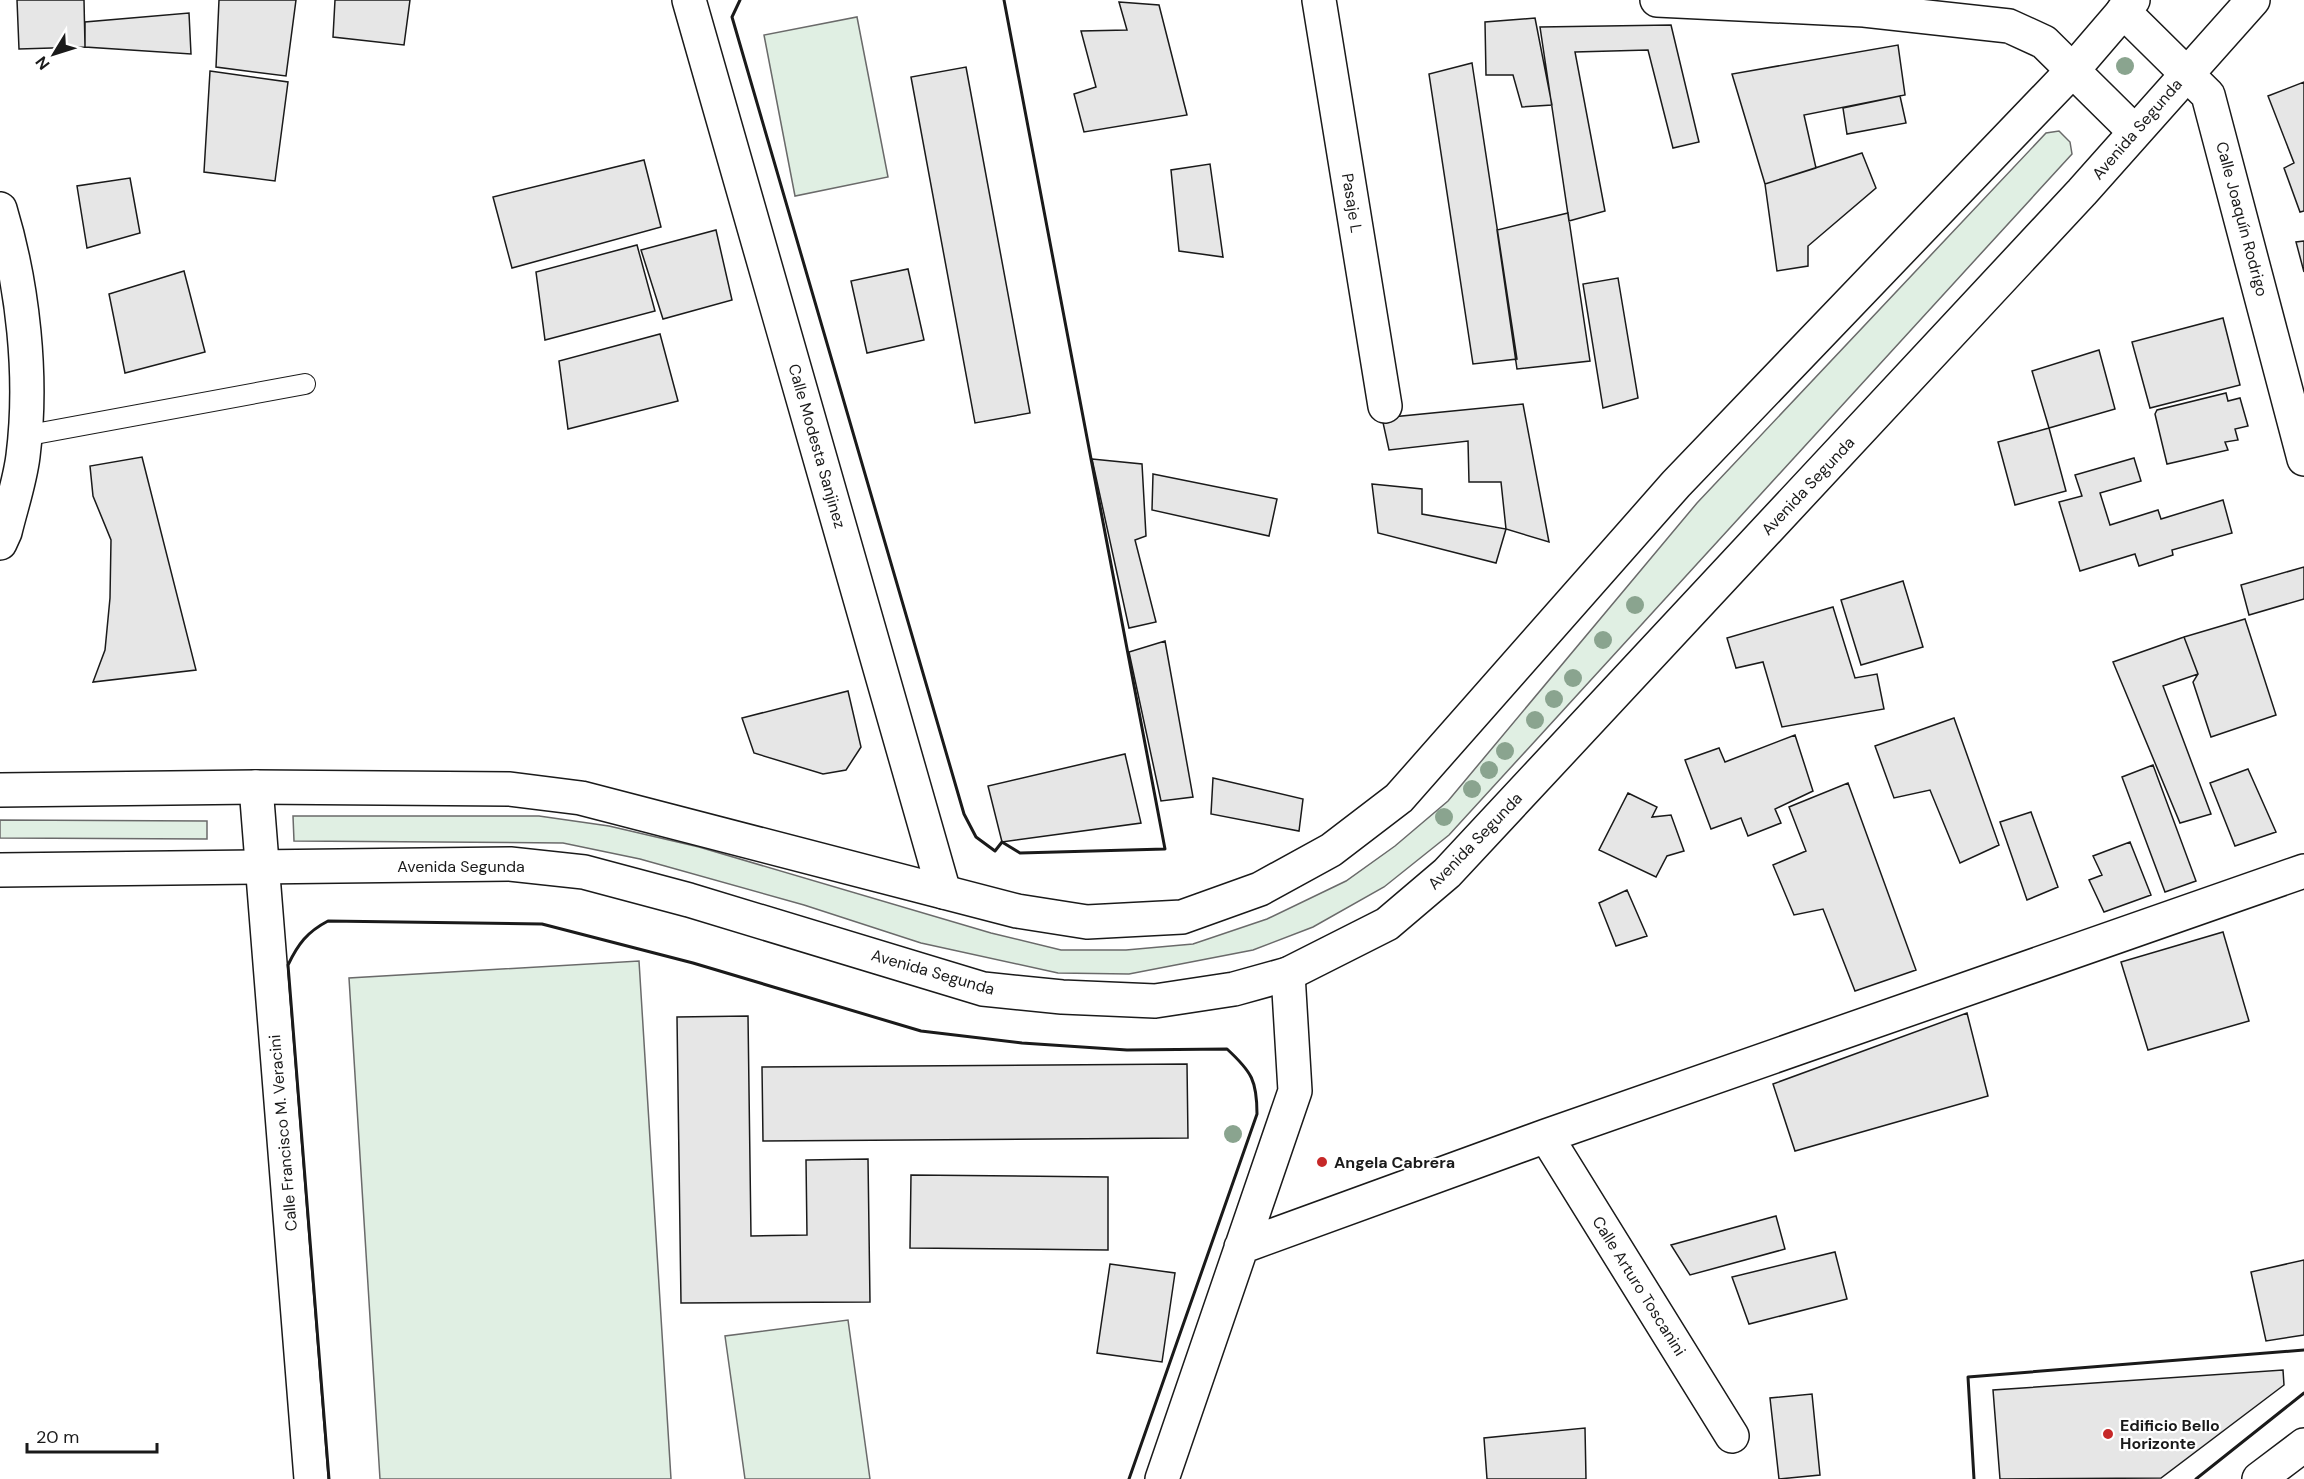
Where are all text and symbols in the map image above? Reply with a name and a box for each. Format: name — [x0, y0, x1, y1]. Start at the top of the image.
north arrow — [24, 24, 84, 84]
text: N — [31, 52, 54, 74]
street label: Avenida Segunda — [2087, 74, 2187, 184]
street label: Calle Joaquín Rodrigo — [2211, 139, 2273, 299]
street label: Pasaje L — [1337, 172, 1367, 234]
street label: Calle Modesta Sanjinez — [783, 361, 851, 531]
street label: Avenida Segunda — [1757, 432, 1859, 540]
street label: Avenida Segunda — [1423, 788, 1527, 894]
street label: Avenida Segunda — [397, 856, 525, 877]
street label: Avenida Segunda — [869, 944, 997, 1000]
street label: Calle Francisco M. Veracini — [264, 1034, 302, 1232]
place label: Angela Cabrera — [1334, 1152, 1455, 1173]
marker: Angela Cabrera — [1315, 1155, 1329, 1169]
street label: Calle Arturo Toscanini — [1587, 1212, 1691, 1360]
place label: Edificio Bello Horizonte — [2120, 1415, 2220, 1454]
scale bar — [27, 1416, 158, 1454]
text: 20 m — [36, 1425, 79, 1449]
marker: Edificio Bello Horizonte — [2101, 1427, 2115, 1441]

